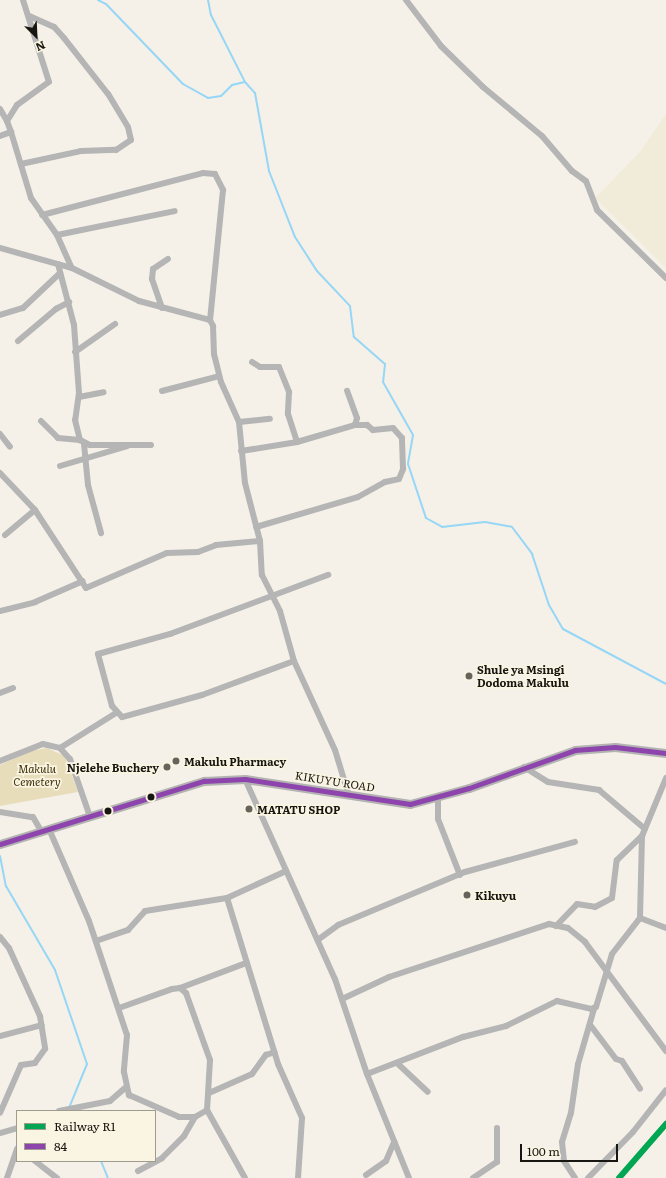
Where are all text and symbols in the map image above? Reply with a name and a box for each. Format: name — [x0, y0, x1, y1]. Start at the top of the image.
north arrow — [16, 16, 56, 56]
text: N — [33, 38, 48, 56]
place label: Shule ya Msingi Dodoma Makulu — [477, 663, 569, 689]
marker: Shule ya Msingi Dodoma Makulu — [464, 671, 474, 681]
place label: Makulu Pharmacy — [184, 754, 286, 768]
marker: Makulu Pharmacy — [171, 756, 181, 766]
place label: Njelehe Buchery — [67, 760, 159, 774]
park label: Makulu Cemetery — [13, 762, 61, 788]
marker: Njelehe Buchery — [162, 762, 172, 772]
street label: KIKUYU ROAD — [294, 768, 376, 794]
unlabelled marker — [146, 792, 156, 802]
place label: MATATU SHOP — [257, 802, 340, 816]
marker: MATATU SHOP — [244, 804, 254, 814]
unlabelled marker — [103, 806, 113, 816]
place label: Kikuyu — [475, 888, 516, 902]
marker: Kikuyu — [462, 890, 472, 900]
legend — [16, 1110, 156, 1162]
text: Railway R1 — [54, 1117, 116, 1135]
scale bar — [522, 1136, 620, 1162]
text: 84 — [54, 1137, 67, 1155]
text: 100 m — [527, 1142, 560, 1160]

